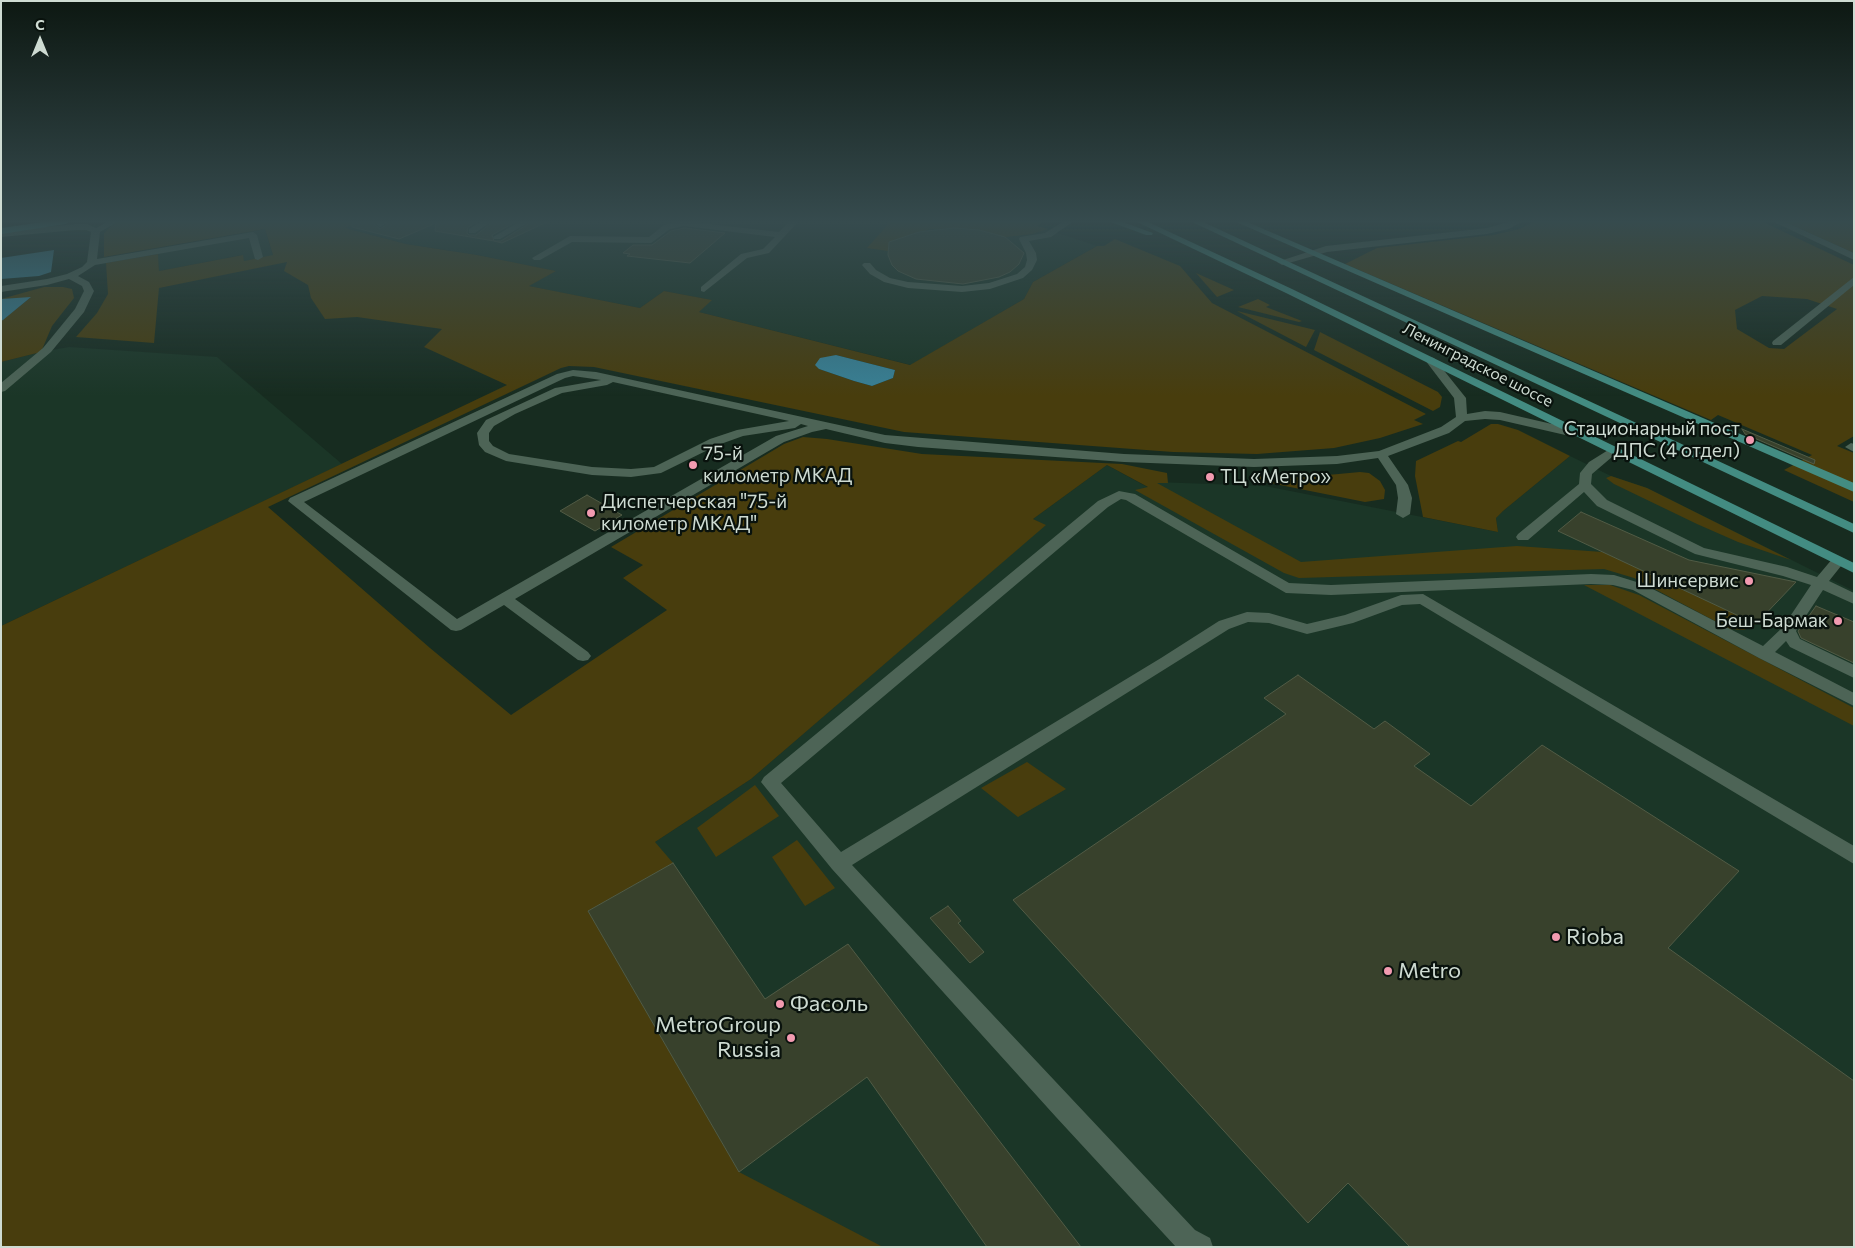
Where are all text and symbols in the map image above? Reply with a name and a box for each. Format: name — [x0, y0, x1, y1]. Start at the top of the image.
north arrow — [15, 15, 65, 65]
text: С — [35, 16, 45, 33]
street label: Ленинградское шоссе — [1400, 319, 1556, 411]
place label: Стационарный пост ДПС (4 отдел) — [1564, 418, 1740, 462]
marker: Стационарный пост ДПС (4 отдел) — [1744, 434, 1756, 446]
place label: 75-й километр МКАД — [703, 443, 852, 487]
marker: 75-й километр МКАД — [687, 459, 699, 471]
place label: ТЦ «Метро» — [1220, 466, 1331, 488]
marker: ТЦ «Метро» — [1204, 471, 1216, 483]
place label: Диспетчерская "75-й километр МКАД" — [601, 491, 787, 535]
marker: Диспетчерская "75-й километр МКАД" — [585, 507, 597, 519]
place label: Шинсервис — [1637, 570, 1739, 592]
marker: Шинсервис — [1743, 575, 1755, 587]
place label: Беш-Бармак — [1716, 610, 1828, 632]
marker: Беш-Бармак — [1832, 615, 1844, 627]
place label: Rioba — [1566, 924, 1624, 950]
marker: Rioba — [1550, 931, 1562, 943]
place label: Metro — [1398, 958, 1461, 984]
marker: Metro — [1382, 965, 1394, 977]
place label: Фасоль — [790, 991, 868, 1017]
marker: Фасоль — [774, 998, 786, 1010]
place label: MetroGroup Russia — [655, 1012, 781, 1064]
marker: MetroGroup Russia — [785, 1032, 797, 1044]

